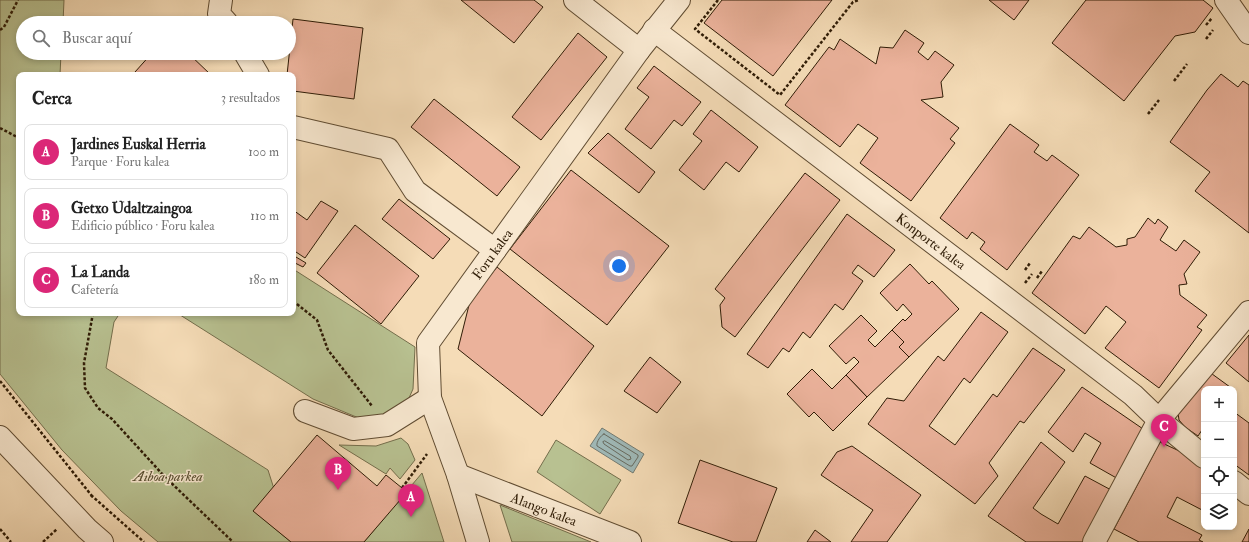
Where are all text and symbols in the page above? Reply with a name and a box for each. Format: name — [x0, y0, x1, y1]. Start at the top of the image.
search box — [16, 16, 296, 60]
icon: search — [30, 27, 52, 49]
text: Buscar aquí — [62, 29, 131, 48]
text: Cerca — [32, 88, 72, 109]
text: 3 resultados — [221, 90, 280, 106]
text: Jardines Euskal Herria — [71, 135, 206, 154]
text: A — [42, 144, 50, 160]
text: 100 m — [248, 144, 279, 160]
text: Parque · Foru kalea — [71, 154, 169, 170]
text: Getxo Udaltzaingoa — [71, 199, 192, 218]
text: B — [42, 208, 50, 224]
text: 110 m — [250, 208, 279, 224]
street label: Konporte kalea — [892, 210, 969, 274]
text: Edificio público · Foru kalea — [71, 218, 215, 234]
street label: Foru kalea — [468, 226, 516, 283]
your location — [609, 256, 629, 276]
text: La Landa — [71, 263, 129, 282]
text: C — [41, 272, 51, 288]
text: 180 m — [249, 272, 279, 288]
text: Cafetería — [71, 282, 119, 298]
map controls — [1201, 386, 1237, 530]
button: + — [1201, 386, 1237, 422]
pin: C — [1151, 414, 1177, 447]
button: − — [1201, 422, 1237, 458]
pin: B — [325, 457, 351, 490]
button: locate — [1201, 458, 1237, 494]
park label: Aiboa parkea — [131, 468, 203, 485]
pin: A — [398, 484, 424, 517]
street label: Alango kalea — [507, 489, 580, 530]
button: layers — [1201, 494, 1237, 530]

